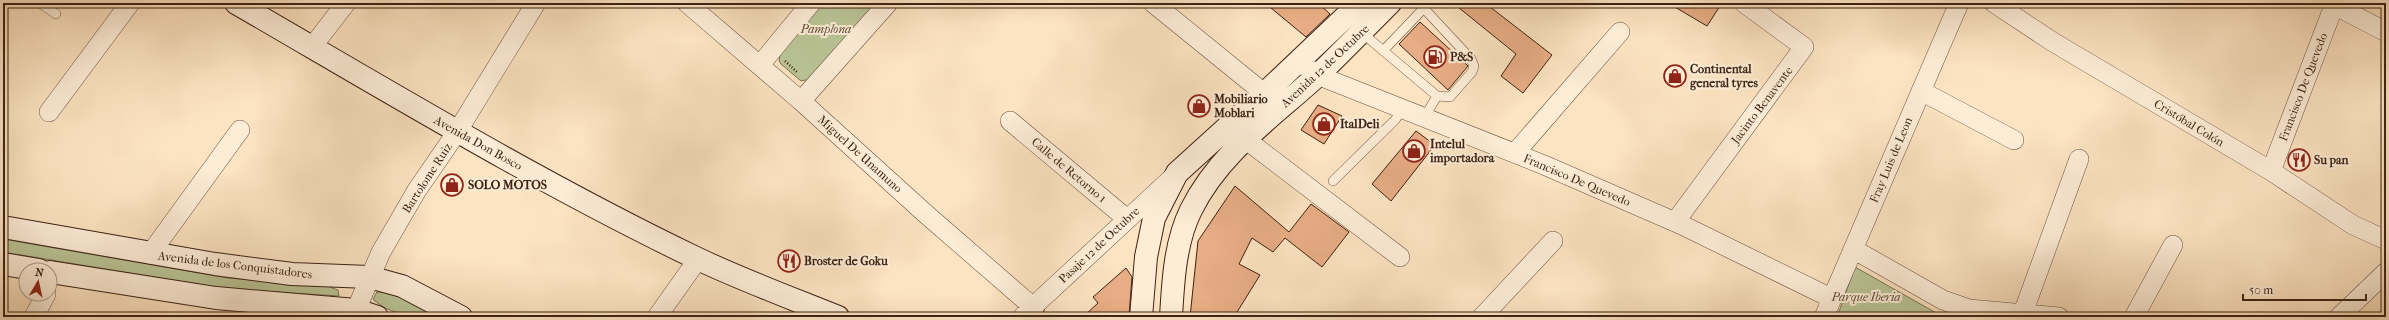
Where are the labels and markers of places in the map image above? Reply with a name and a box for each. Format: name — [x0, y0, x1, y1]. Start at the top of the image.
fuel station icon: P&S — [1422, 44, 1448, 70]
place label: P&S — [1450, 50, 1473, 64]
place label: Continental general tyres — [1690, 62, 1758, 91]
shop icon: Continental general tyres — [1662, 63, 1688, 89]
place label: Mobiliario Moblari — [1213, 92, 1268, 120]
shop icon: Mobiliario Moblari — [1186, 93, 1212, 119]
shop icon: ItalDeli — [1311, 111, 1337, 137]
place label: ItalDeli — [1340, 117, 1380, 131]
place label: Intelul importadora — [1429, 137, 1495, 166]
shop icon: Intelul importadora — [1401, 138, 1427, 164]
restaurant icon: Su pan — [2286, 147, 2312, 173]
place label: Su pan — [2314, 153, 2350, 168]
shop icon: SOLO MOTOS — [439, 172, 465, 198]
place label: SOLO MOTOS — [468, 178, 547, 192]
restaurant icon: Broster de Goku — [776, 248, 802, 274]
place label: Broster de Goku — [804, 254, 888, 268]

